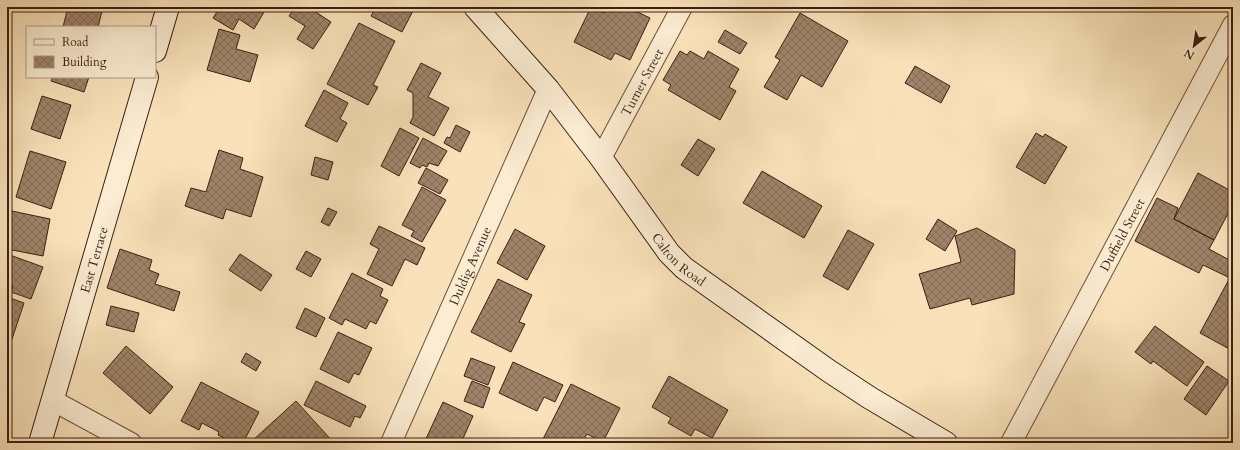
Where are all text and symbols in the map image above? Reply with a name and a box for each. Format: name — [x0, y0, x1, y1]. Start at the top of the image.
legend — [26, 26, 156, 78]
north arrow — [1174, 26, 1214, 66]
text: Road — [62, 34, 89, 50]
text: N — [1181, 45, 1197, 63]
street label: Turner Street — [617, 46, 668, 120]
text: Building — [62, 54, 107, 70]
street label: Duffield Street — [1096, 196, 1149, 275]
street label: Duldig Avenue — [445, 224, 496, 308]
street label: East Terrace — [76, 225, 113, 295]
street label: Calton Road — [647, 229, 709, 291]

